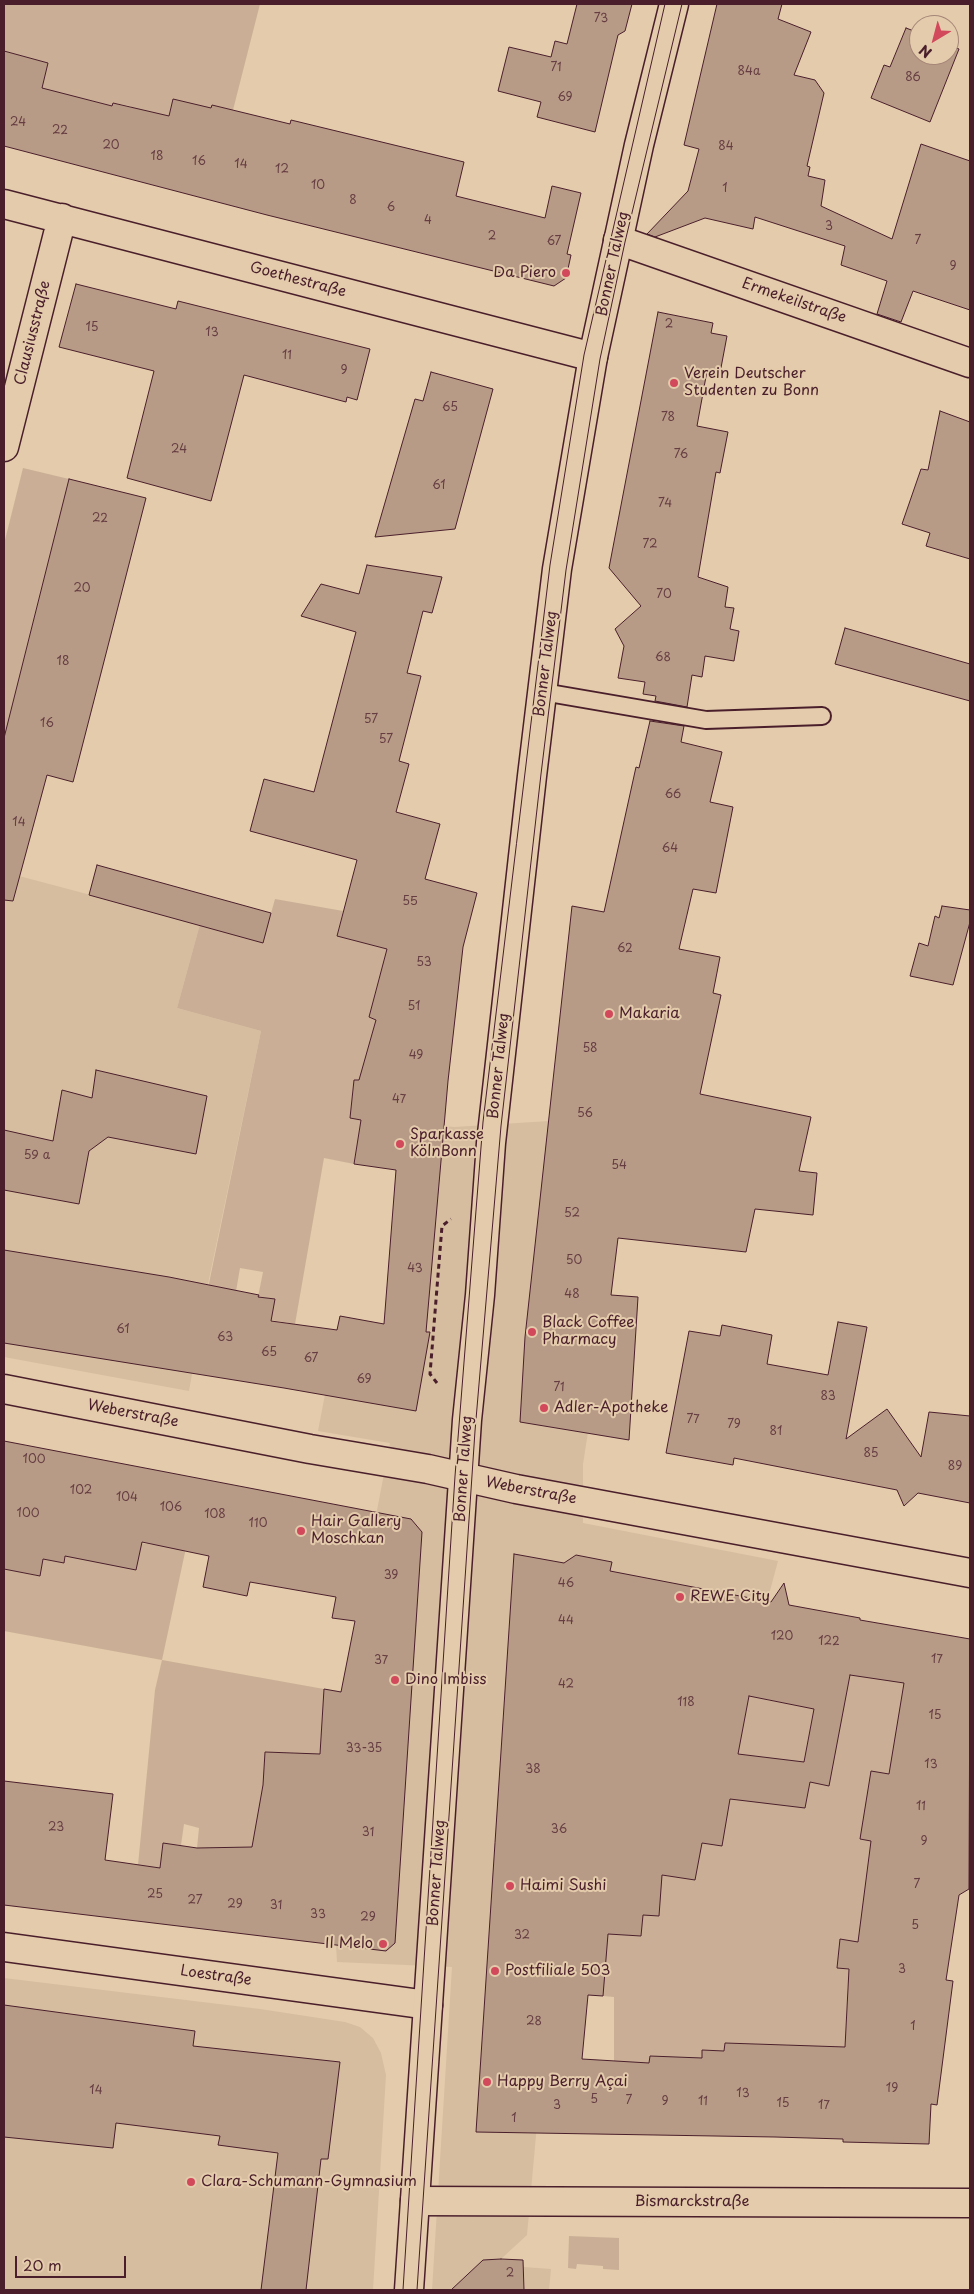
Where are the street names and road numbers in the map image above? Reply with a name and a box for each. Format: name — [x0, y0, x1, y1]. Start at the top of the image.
street label: Bonner Talweg — [593, 210, 633, 318]
street label: Goethestraße — [248, 258, 348, 302]
street label: Ermekeilstraße — [739, 275, 849, 327]
street label: Clausiusstraße — [11, 279, 55, 387]
street label: Bonner Talweg — [531, 610, 561, 718]
street label: Bonner Talweg — [484, 1012, 514, 1120]
street label: Weberstraße — [86, 1396, 180, 1432]
street label: Bonner Talweg — [451, 1415, 477, 1523]
street label: Weberstraße — [484, 1473, 578, 1509]
street label: Bonner Talweg — [424, 1819, 450, 1927]
street label: Loestraße — [179, 1962, 253, 1990]
street label: Bismarckstraße — [635, 2193, 749, 2211]

